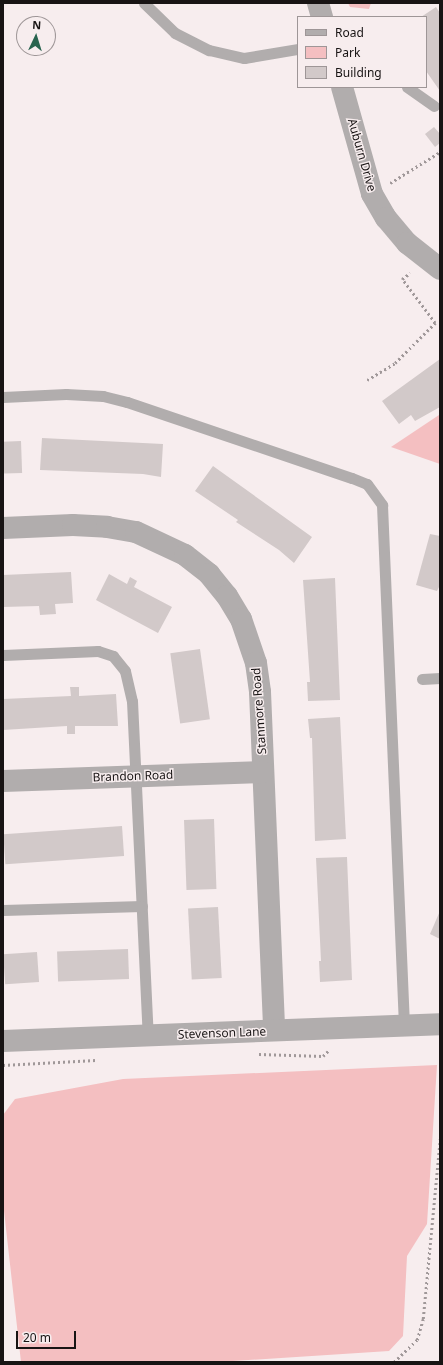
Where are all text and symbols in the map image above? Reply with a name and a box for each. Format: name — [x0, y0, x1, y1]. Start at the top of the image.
north arrow — [16, 16, 56, 56]
legend — [297, 16, 427, 88]
text: N — [32, 17, 42, 32]
text: Road — [335, 24, 364, 41]
text: Park — [335, 44, 360, 61]
text: Building — [335, 64, 382, 81]
street label: Auburn Drive — [345, 117, 379, 193]
street label: Stanmore Road — [249, 667, 269, 755]
street label: Brandon Road — [92, 767, 174, 785]
street label: Stevenson Lane — [178, 1024, 266, 1042]
scale bar — [18, 1323, 78, 1349]
text: 20 m — [23, 1329, 51, 1346]

